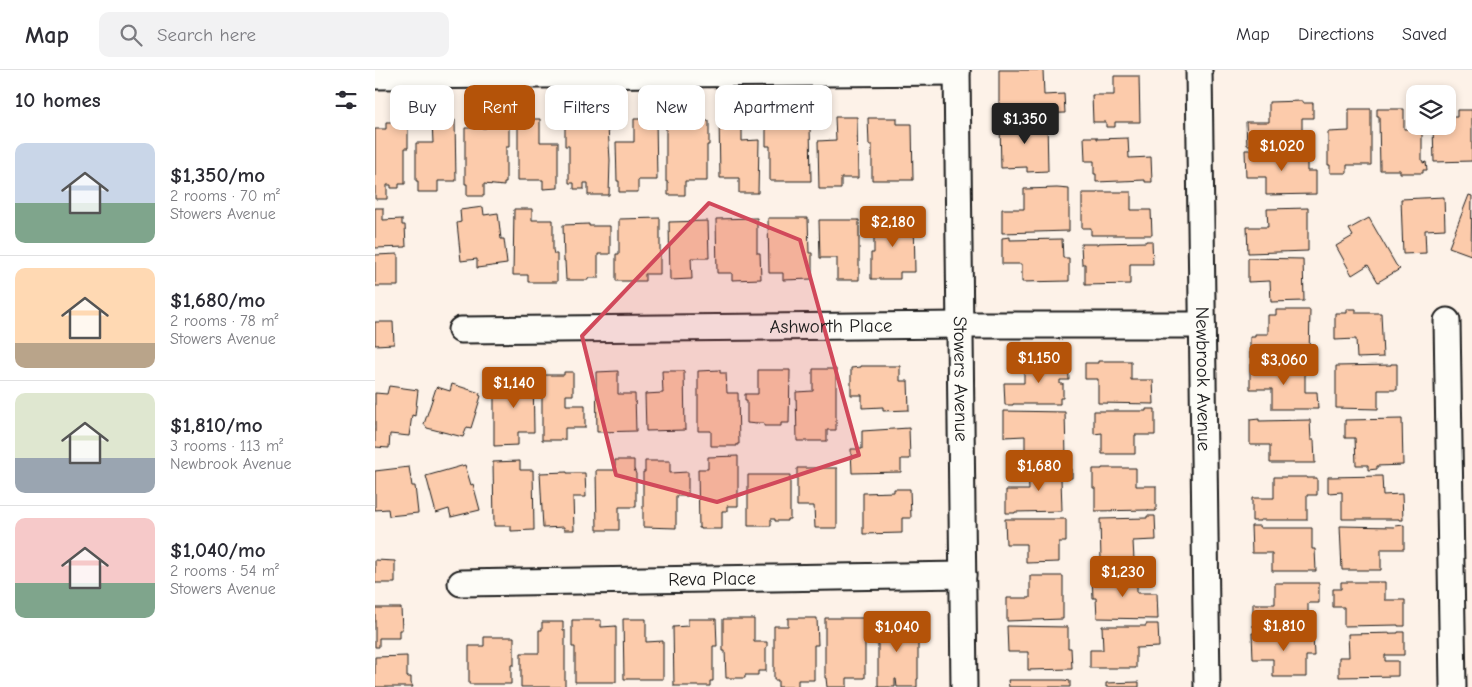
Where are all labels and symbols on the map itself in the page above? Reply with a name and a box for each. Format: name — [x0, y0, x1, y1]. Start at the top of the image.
pin: $1,350 — [984, 102, 1066, 145]
pin: $1,020 — [1241, 129, 1323, 172]
pin: $2,180 — [852, 206, 934, 248]
street label: Newbrook Avenue — [1191, 307, 1215, 451]
street label: Ashworth Place — [769, 315, 893, 338]
street label: Stowers Avenue — [949, 316, 972, 442]
pin: $1,150 — [998, 342, 1080, 384]
pin: $3,060 — [1243, 344, 1325, 386]
pin: $1,140 — [473, 366, 555, 409]
pin: $1,680 — [998, 450, 1080, 492]
pin: $1,230 — [1082, 556, 1164, 598]
street label: Reva Place — [668, 567, 756, 591]
pin: $1,040 — [856, 610, 938, 653]
pin: $1,810 — [1243, 610, 1325, 652]

